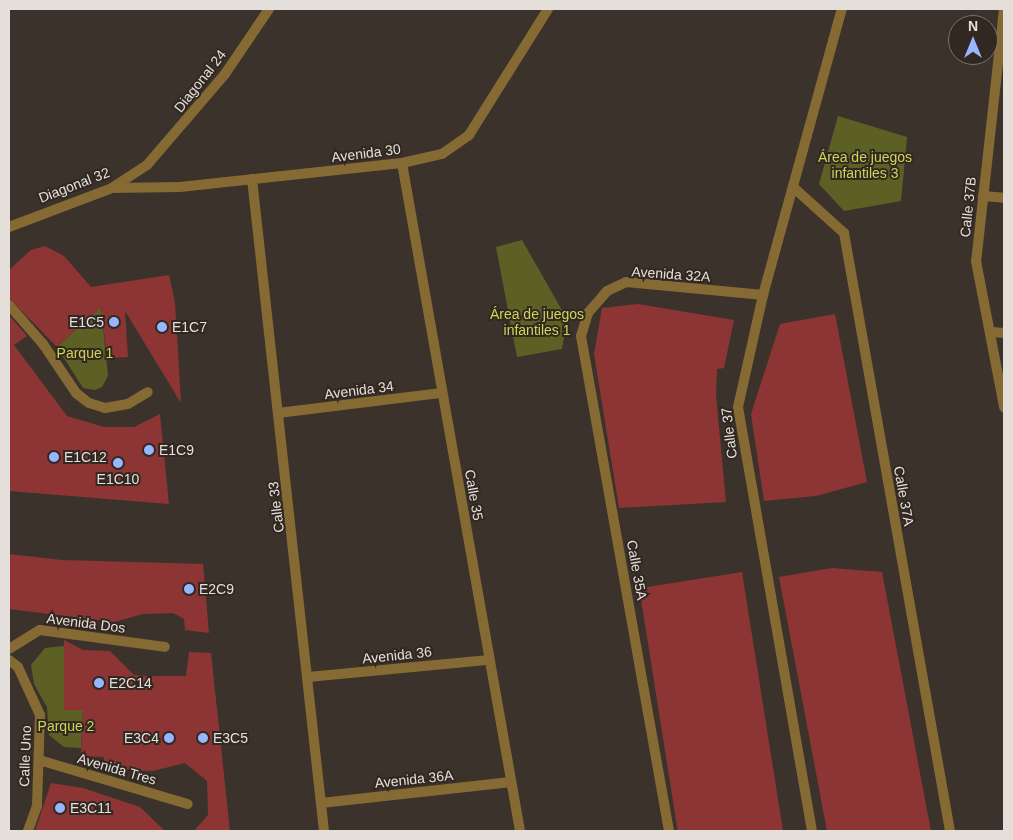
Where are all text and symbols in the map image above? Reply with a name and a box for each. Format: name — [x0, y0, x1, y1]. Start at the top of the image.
north arrow — [948, 15, 998, 65]
text: N — [968, 18, 978, 34]
street label: Diagonal 24 — [170, 46, 230, 116]
street label: Avenida 30 — [330, 140, 402, 166]
park label: Área de juegos infantiles 3 — [818, 149, 912, 182]
street label: Diagonal 32 — [36, 164, 112, 206]
street label: Calle 37B — [956, 176, 980, 238]
street label: Avenida 32A — [631, 263, 711, 285]
park label: Área de juegos infantiles 1 — [490, 306, 584, 338]
place label: E1C5 — [69, 314, 104, 330]
marker: E1C5 — [108, 316, 120, 328]
place label: E1C7 — [172, 319, 207, 335]
marker: E1C7 — [156, 321, 168, 333]
park label: Parque 1 — [57, 345, 113, 361]
street label: Avenida 34 — [323, 377, 395, 403]
street label: Calle 37 — [718, 406, 740, 460]
place label: E1C9 — [159, 442, 194, 458]
marker: E1C9 — [143, 444, 155, 456]
place label: E1C12 — [64, 449, 107, 465]
marker: E1C12 — [48, 451, 60, 463]
marker: E1C10 — [112, 457, 124, 469]
street label: Calle 37A — [890, 465, 918, 527]
street label: Calle 35 — [461, 468, 487, 522]
place label: E1C10 — [97, 471, 139, 487]
street label: Calle 33 — [265, 480, 287, 534]
street label: Calle 35A — [623, 539, 651, 601]
place label: E2C9 — [199, 581, 234, 597]
marker: E2C9 — [183, 583, 195, 595]
street label: Avenida Dos — [46, 610, 126, 636]
street label: Avenida 36 — [361, 643, 433, 667]
place label: E2C14 — [109, 675, 152, 691]
marker: E2C14 — [93, 677, 105, 689]
park label: Parque 2 — [38, 718, 94, 734]
street label: Calle Uno — [16, 725, 34, 787]
place label: E3C4 — [124, 730, 159, 746]
place label: E3C5 — [213, 730, 248, 746]
marker: E3C4 — [163, 732, 175, 744]
marker: E3C5 — [197, 732, 209, 744]
street label: Avenida Tres — [75, 750, 159, 788]
street label: Avenida 36A — [374, 767, 454, 791]
place label: E3C11 — [70, 800, 112, 816]
marker: E3C11 — [54, 802, 66, 814]

